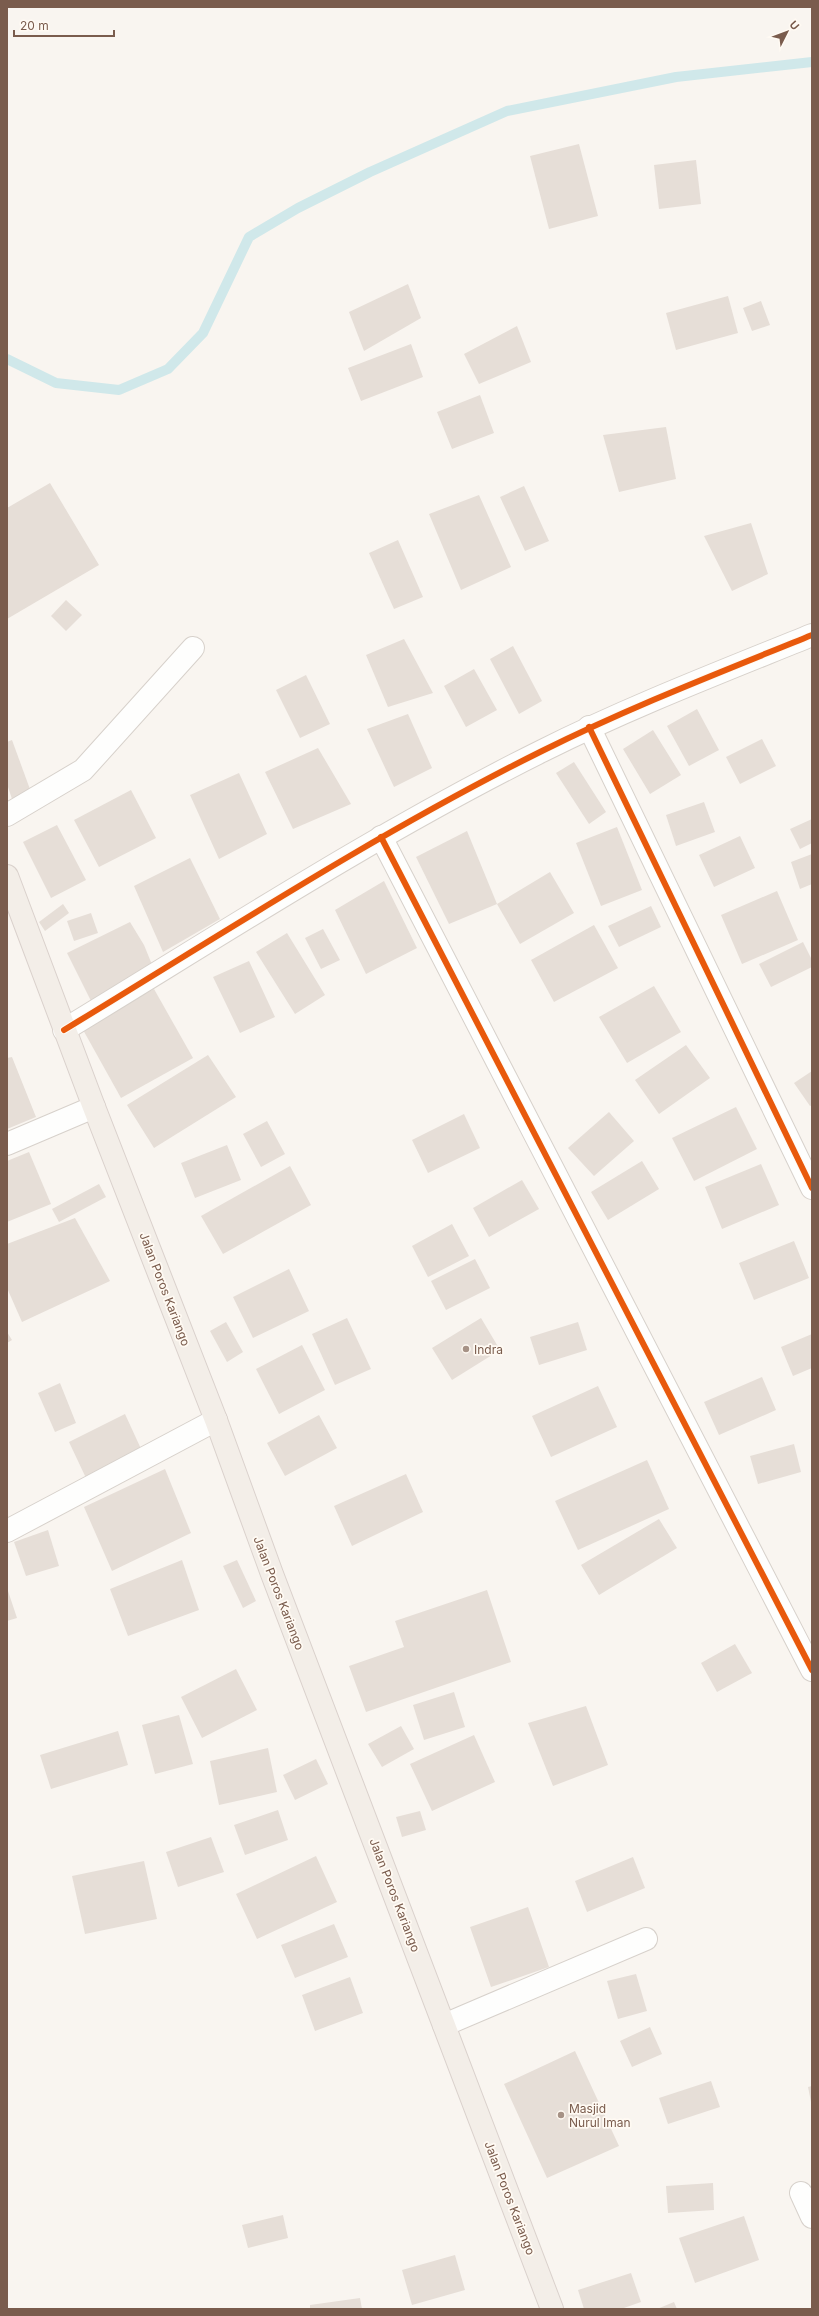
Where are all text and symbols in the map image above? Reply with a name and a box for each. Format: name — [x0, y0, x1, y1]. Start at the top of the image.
scale bar — [14, 12, 114, 38]
north arrow — [767, 12, 807, 52]
text: 20 m — [20, 18, 49, 33]
text: U — [787, 18, 802, 33]
street label: Jalan Poros Kariango — [136, 1230, 194, 1348]
place label: Indra — [474, 1342, 503, 1357]
marker: Indra — [461, 1344, 471, 1354]
street label: Jalan Poros Kariango — [250, 1534, 308, 1652]
street label: Jalan Poros Kariango — [366, 1836, 424, 1954]
place label: Masjid Nurul Iman — [569, 2101, 631, 2130]
marker: Masjid Nurul Iman — [556, 2110, 566, 2120]
street label: Jalan Poros Kariango — [481, 2139, 539, 2257]

